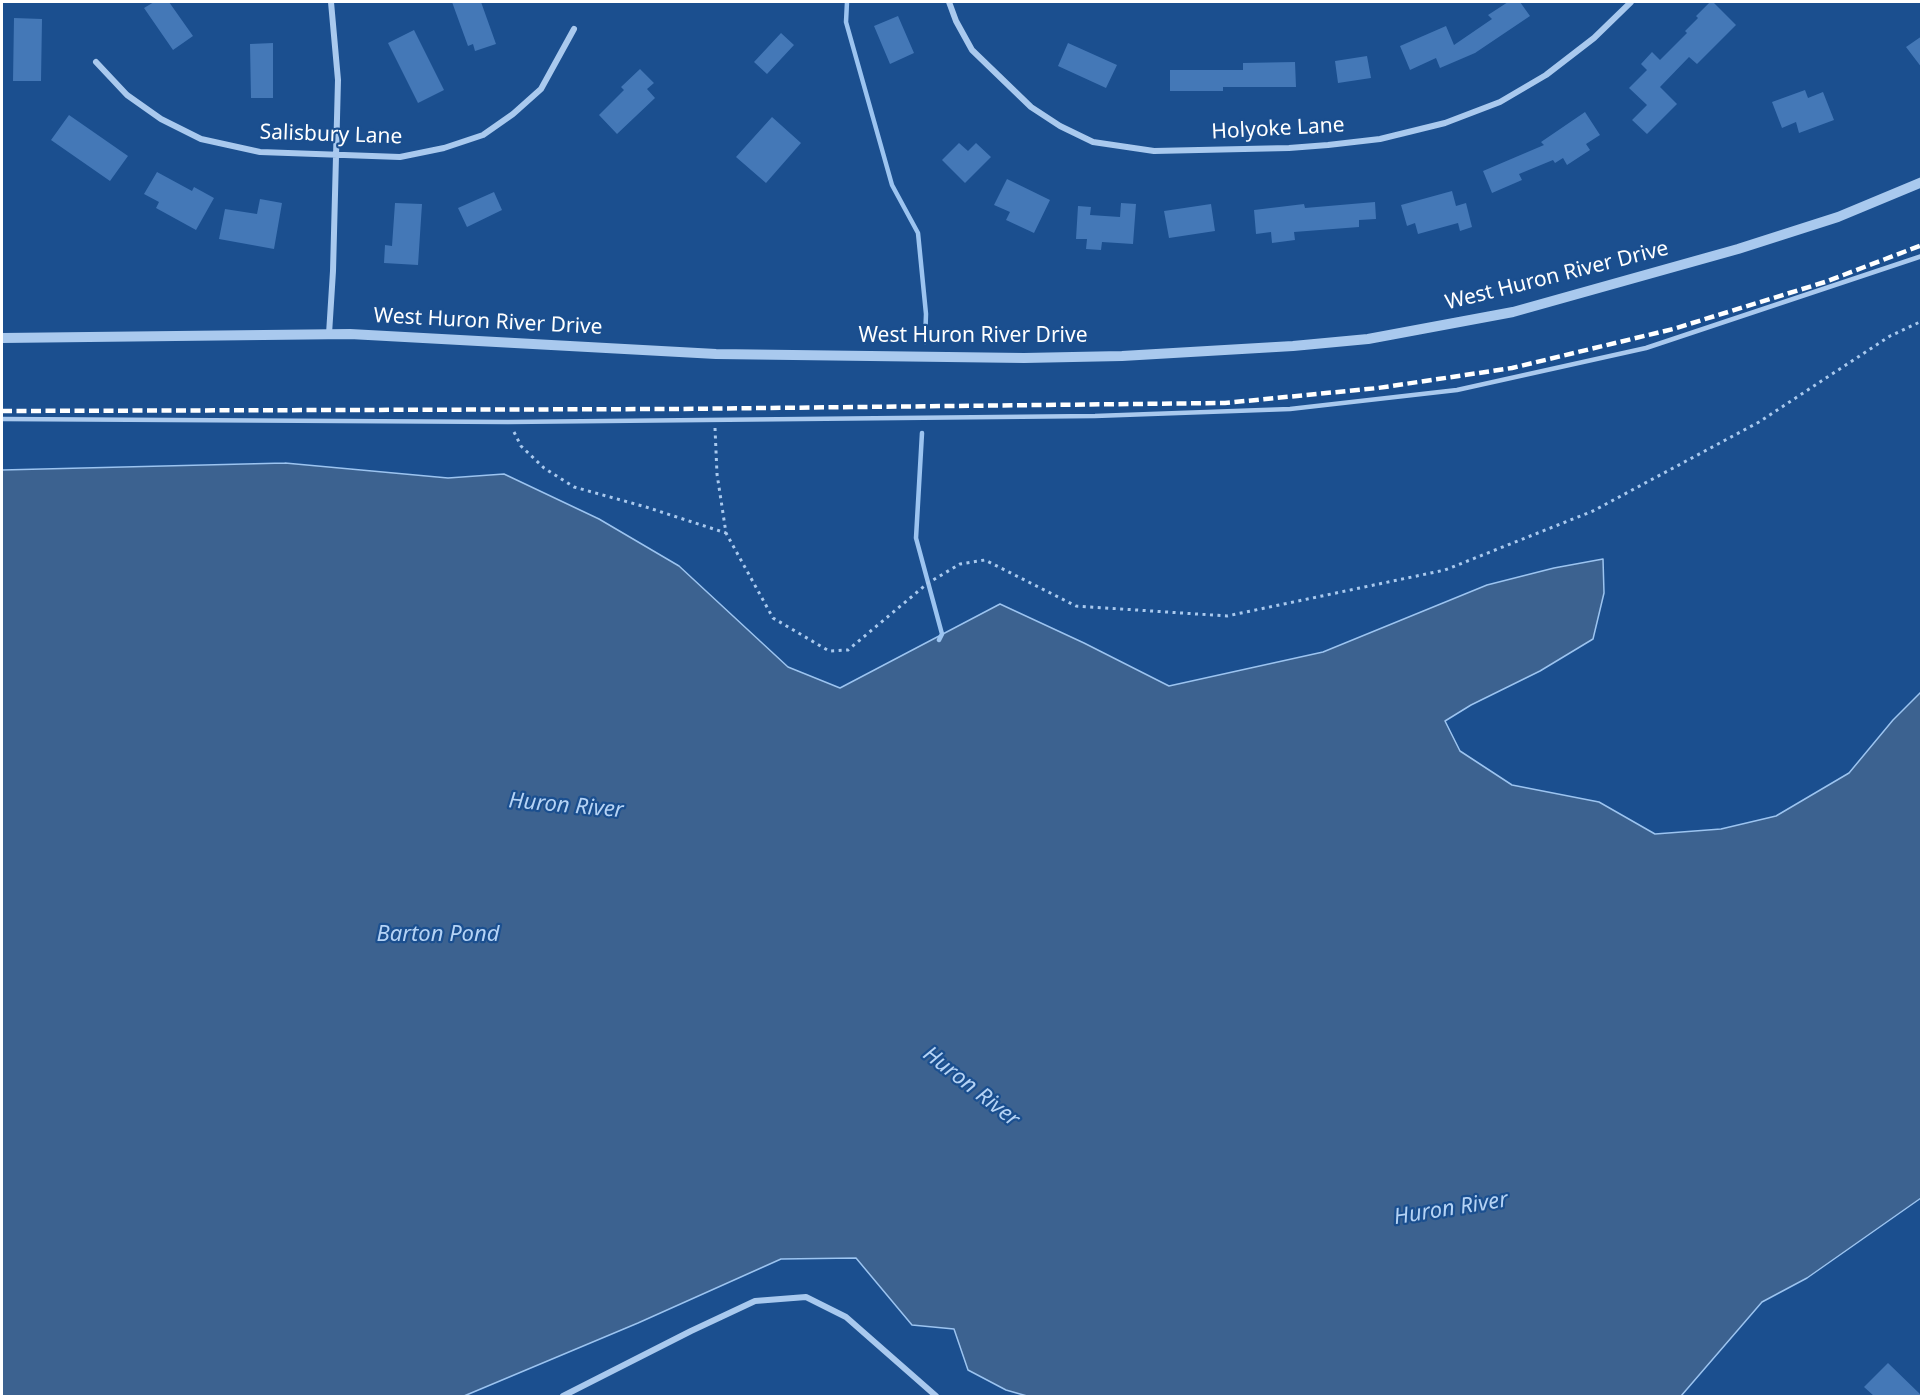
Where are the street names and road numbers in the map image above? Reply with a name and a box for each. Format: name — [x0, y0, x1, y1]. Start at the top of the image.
street label: Holyoke Lane — [1211, 113, 1345, 145]
street label: Salisbury Lane — [259, 120, 403, 150]
street label: West Huron River Drive — [1443, 236, 1671, 316]
street label: West Huron River Drive — [373, 303, 603, 341]
street label: West Huron River Drive — [858, 323, 1088, 349]

